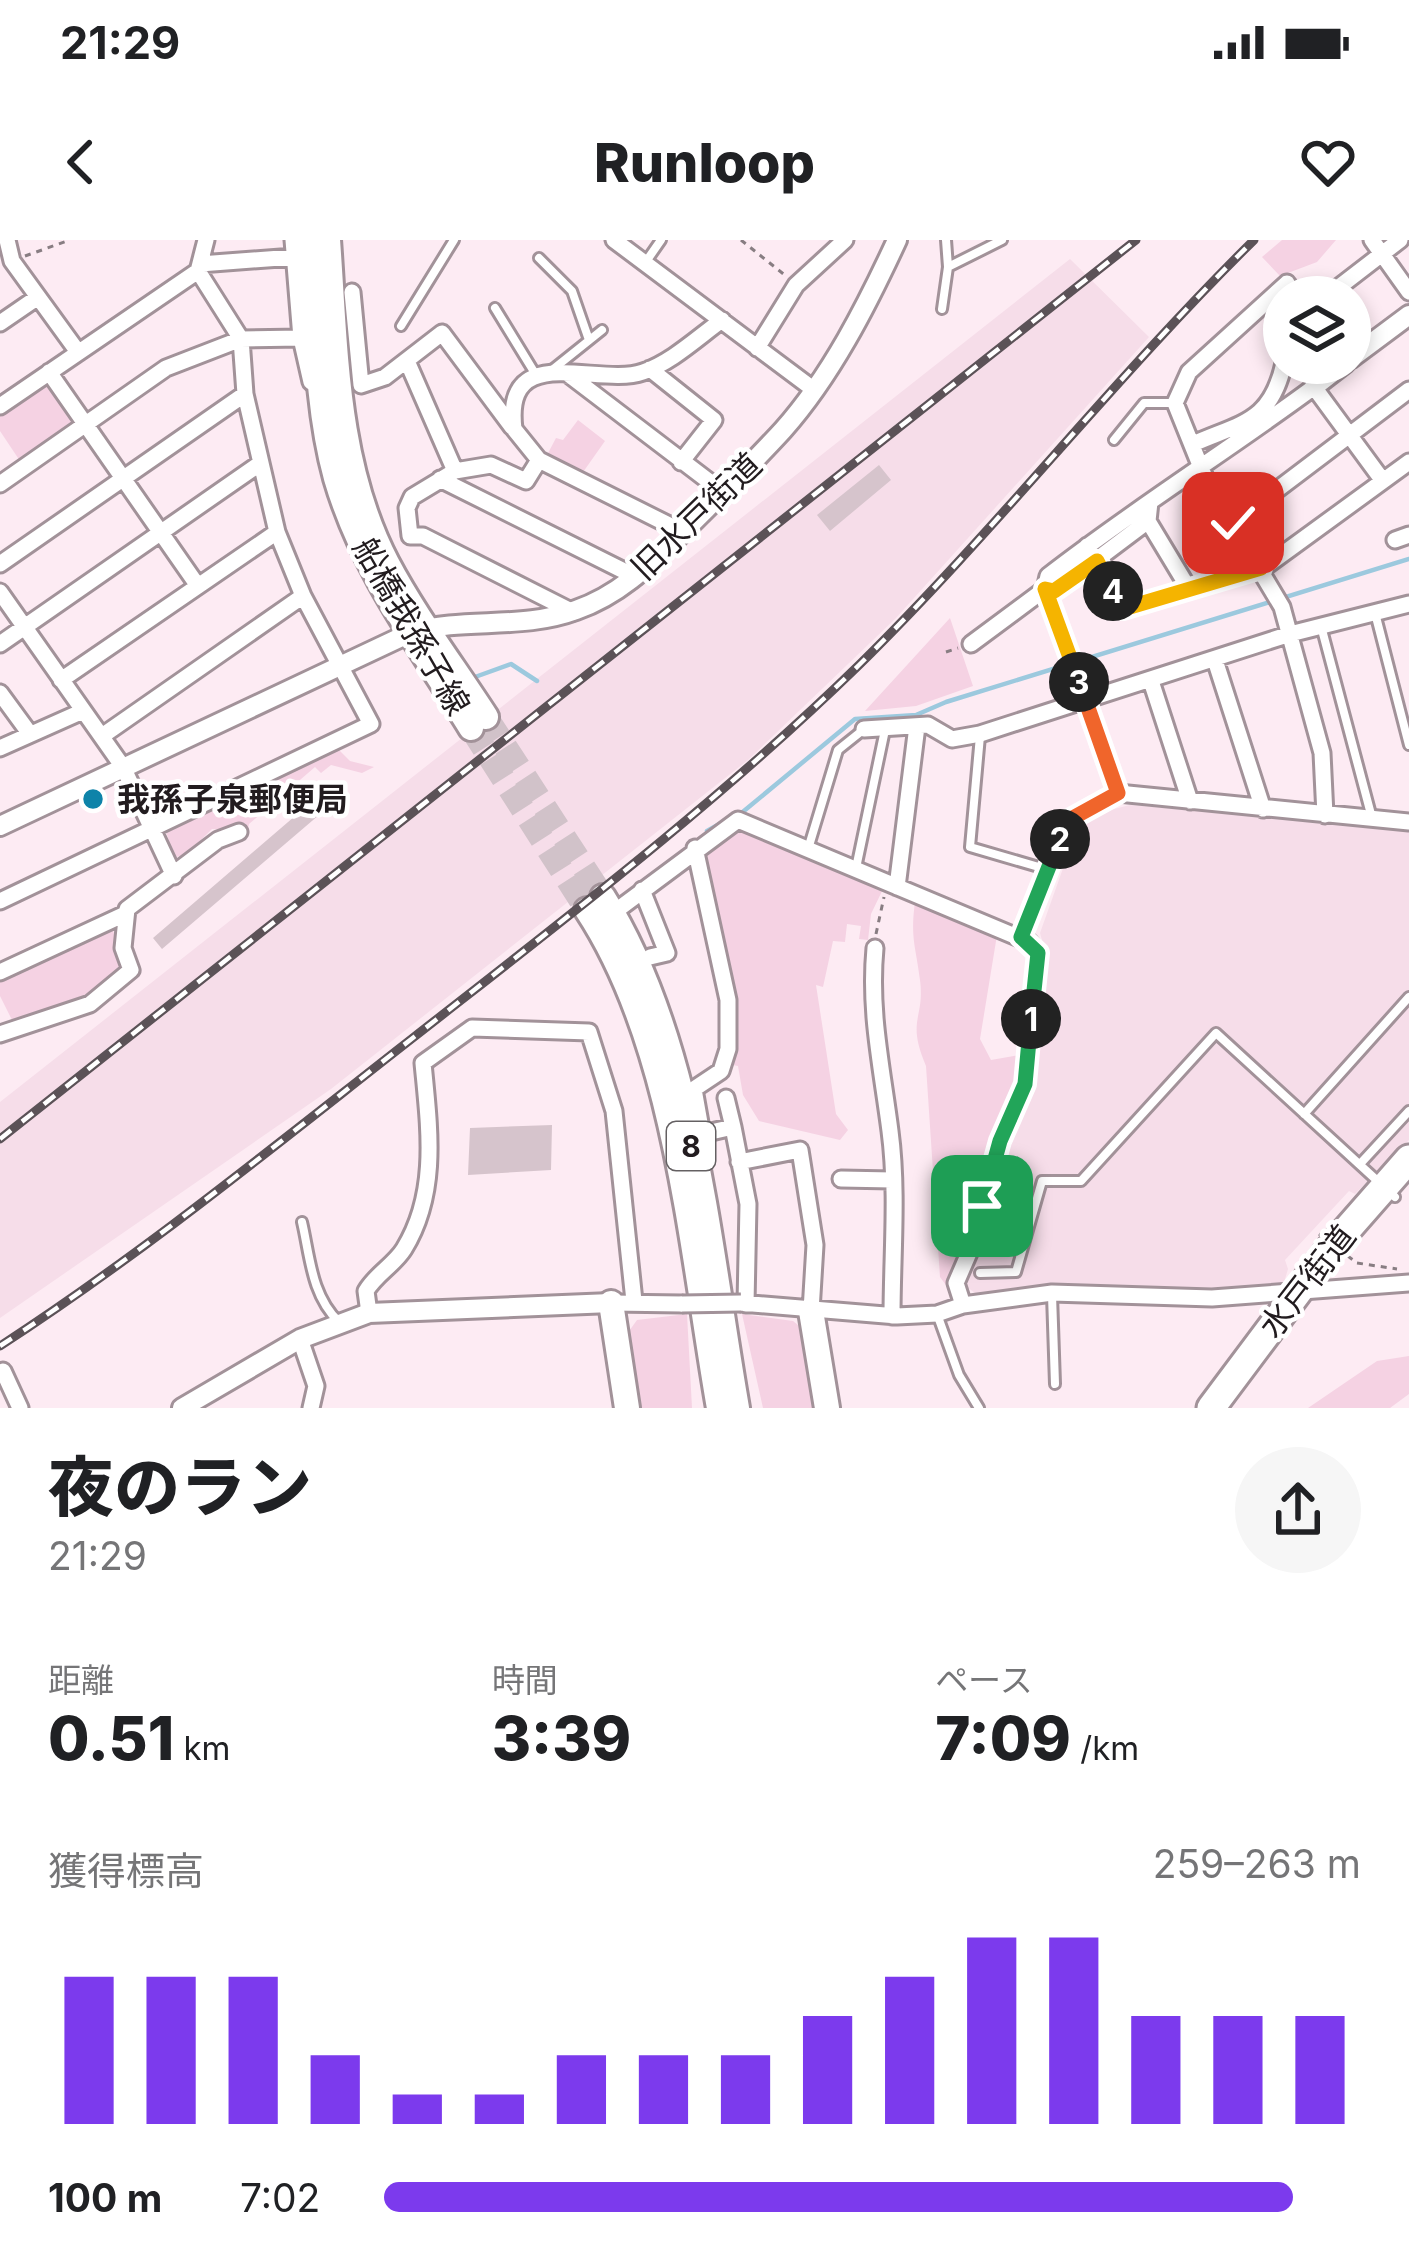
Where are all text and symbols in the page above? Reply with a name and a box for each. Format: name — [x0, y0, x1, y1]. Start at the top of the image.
text: 21:29 — [60, 15, 180, 70]
icon: back — [48, 129, 114, 195]
icon: heart — [1295, 129, 1361, 195]
text: Runloop — [594, 130, 815, 195]
map controls — [1263, 276, 1371, 384]
button: layers — [1263, 276, 1371, 384]
street label: 旧水戸街道 — [623, 444, 769, 588]
pin — [1182, 472, 1284, 574]
icon: check — [1200, 490, 1266, 556]
street label: 船橋我孫子線 — [345, 530, 479, 722]
pin: 4 — [1083, 561, 1143, 621]
text: 4 — [1102, 571, 1124, 611]
pin: 3 — [1049, 652, 1109, 712]
text: 3 — [1068, 662, 1090, 702]
place label: 我孫子泉郵便局 — [117, 779, 348, 819]
marker: 我孫子泉郵便局 — [80, 786, 106, 812]
pin: 2 — [1030, 809, 1090, 869]
text: 2 — [1050, 819, 1070, 859]
pin: 1 — [1001, 989, 1061, 1049]
text: 1 — [1024, 999, 1038, 1039]
road number: 8 — [667, 1122, 715, 1170]
pin — [931, 1155, 1033, 1257]
icon: arrive — [949, 1173, 1015, 1239]
street label: 水戸街道 — [1251, 1217, 1363, 1345]
text: 夜のラン — [48, 1447, 312, 1527]
button: share — [1235, 1447, 1361, 1573]
text: 21:29 — [48, 1532, 147, 1579]
text: 距離 — [48, 1660, 114, 1700]
text: 時間 — [492, 1660, 558, 1700]
text: ペース — [935, 1660, 1033, 1700]
text: 0.51 — [48, 1702, 174, 1774]
text: 3:39 — [492, 1702, 631, 1774]
text: 7:09 — [935, 1702, 1071, 1774]
text: km — [174, 1728, 231, 1768]
text: /km — [1071, 1728, 1139, 1768]
text: 259–263 m — [1153, 1840, 1361, 1887]
text: 獲得標高 — [48, 1847, 204, 1894]
text: 100 m — [48, 2174, 162, 2221]
text: 7:02 — [240, 2174, 320, 2221]

